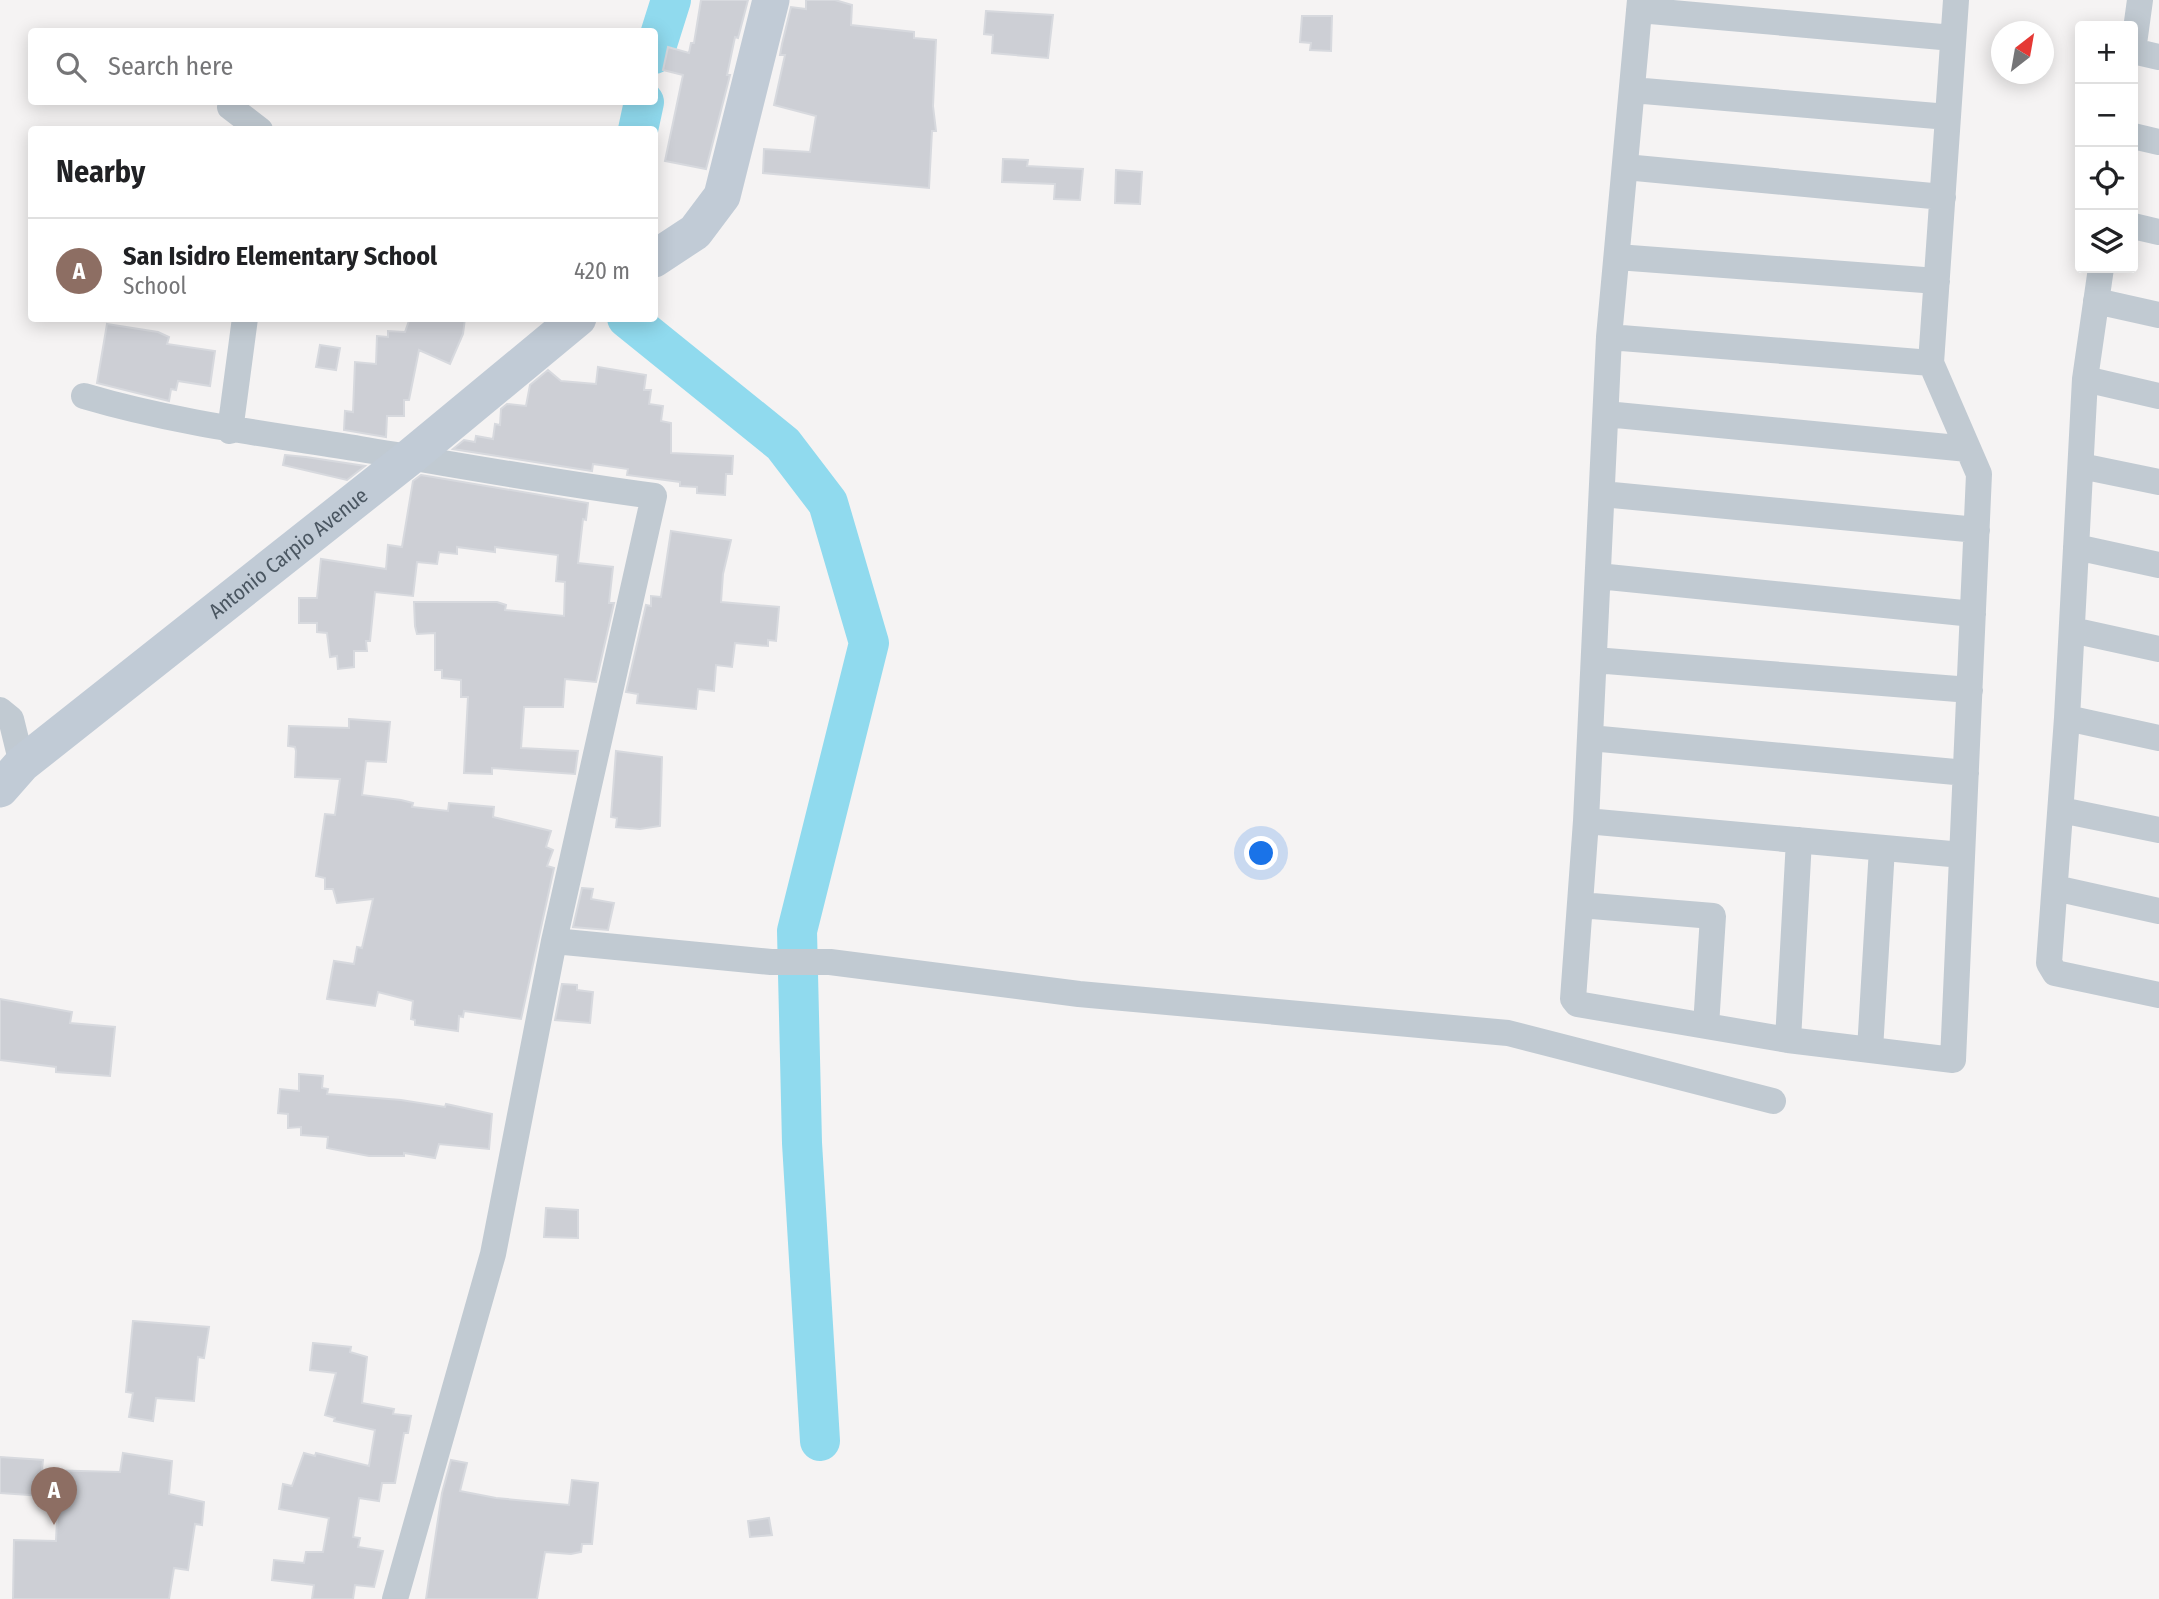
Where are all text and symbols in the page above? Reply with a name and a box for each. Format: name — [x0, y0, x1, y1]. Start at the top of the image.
north arrow — [1991, 21, 2054, 84]
map controls — [2075, 21, 2138, 273]
button: + — [2075, 21, 2138, 84]
search box — [28, 28, 658, 105]
icon: search — [52, 48, 90, 86]
text: Search here — [108, 51, 233, 82]
button: − — [2075, 84, 2138, 147]
button: locate — [2075, 147, 2138, 210]
text: Nearby — [56, 154, 145, 190]
button: layers — [2075, 210, 2138, 273]
text: San Isidro Elementary School — [123, 241, 437, 272]
text: A — [73, 257, 85, 285]
text: 420 m — [574, 257, 630, 285]
text: School — [123, 272, 187, 300]
street label: Antonio Carpio Avenue — [204, 482, 373, 624]
your location — [1244, 836, 1278, 870]
pin: A — [31, 1467, 77, 1525]

